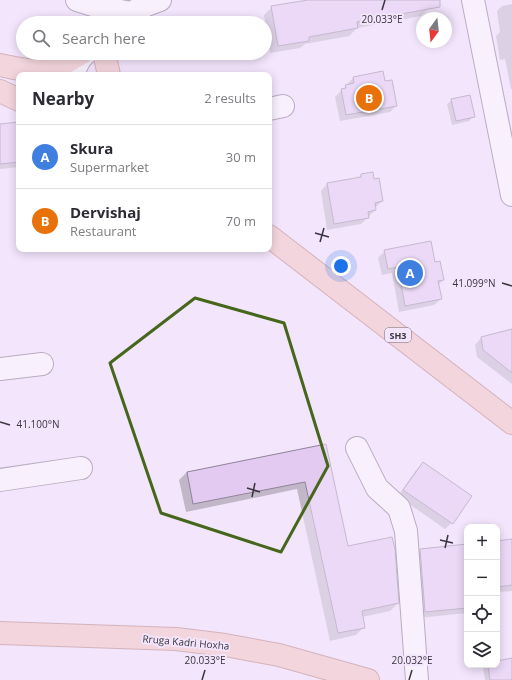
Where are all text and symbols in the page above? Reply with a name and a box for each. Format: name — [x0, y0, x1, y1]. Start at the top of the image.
text: 20.033°E — [361, 12, 403, 26]
north arrow — [416, 12, 452, 48]
search box — [16, 16, 272, 60]
icon: search — [30, 27, 52, 49]
text: Search here — [62, 28, 146, 48]
pin: B — [356, 83, 382, 113]
text: Nearby — [32, 87, 94, 110]
text: 2 results — [204, 89, 256, 107]
text: Skura — [70, 138, 113, 158]
text: A — [41, 148, 49, 166]
text: 30 m — [226, 148, 256, 166]
text: Supermarket — [70, 158, 149, 176]
text: Dervishaj — [70, 202, 141, 222]
text: B — [41, 212, 49, 230]
text: 70 m — [226, 212, 256, 230]
text: Restaurant — [70, 222, 137, 240]
your location — [331, 256, 351, 276]
pin: A — [397, 258, 423, 288]
text: 41.099°N — [452, 276, 496, 290]
road number: SH3 — [385, 328, 411, 342]
text: 41.100°N — [16, 417, 60, 431]
map controls — [464, 524, 500, 668]
button: + — [464, 524, 500, 560]
button: − — [464, 560, 500, 596]
button: locate — [464, 596, 500, 632]
street label: Rruga Kadri Hoxha — [142, 631, 230, 653]
button: layers — [464, 632, 500, 668]
text: 20.033°E — [184, 653, 226, 667]
text: 20.032°E — [391, 653, 433, 667]

